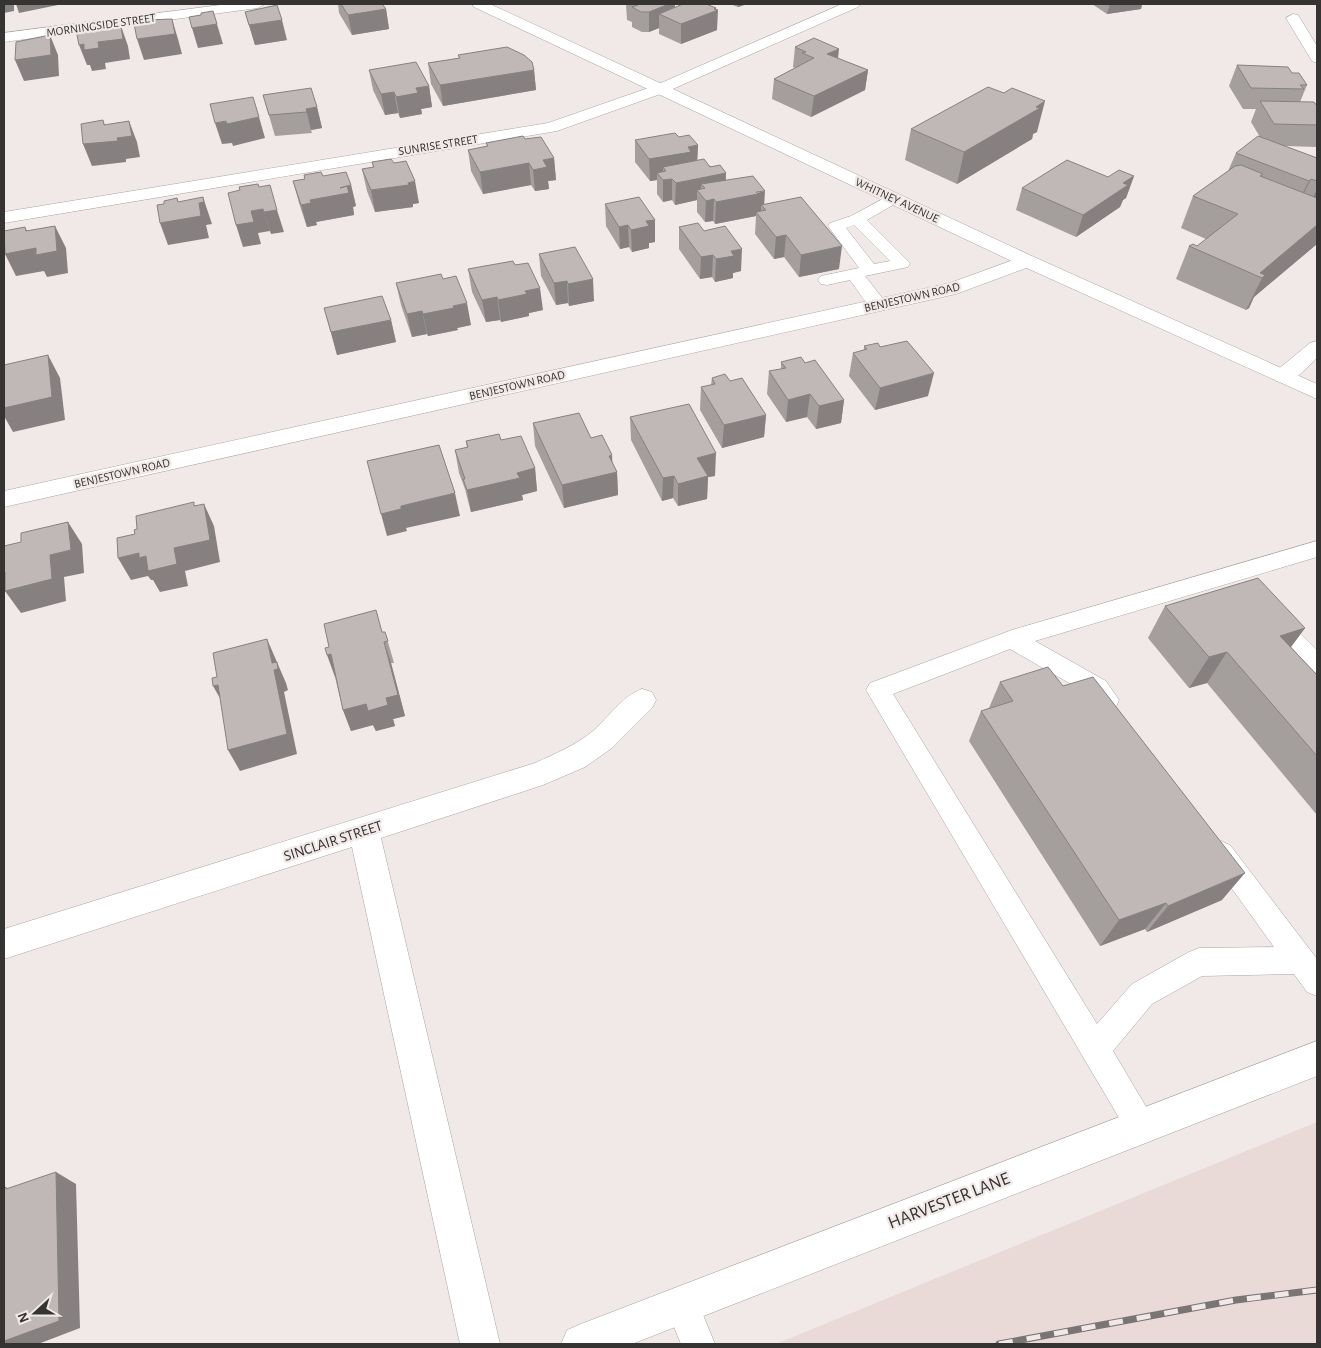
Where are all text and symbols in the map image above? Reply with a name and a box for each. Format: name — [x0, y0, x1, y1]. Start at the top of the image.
street label: MORNINGSIDE STREET — [46, 11, 157, 39]
street label: SUNRISE STREET — [397, 133, 479, 157]
street label: WHITNEY AVENUE — [853, 175, 941, 225]
street label: BENJESTOWN ROAD — [863, 280, 961, 314]
street label: BENJESTOWN ROAD — [468, 368, 566, 402]
street label: BENJESTOWN ROAD — [73, 456, 171, 490]
street label: SINCLAIR STREET — [282, 818, 385, 864]
street label: HARVESTER LANE — [886, 1169, 1013, 1232]
north arrow — [10, 1288, 60, 1338]
text: N — [16, 1310, 32, 1324]

